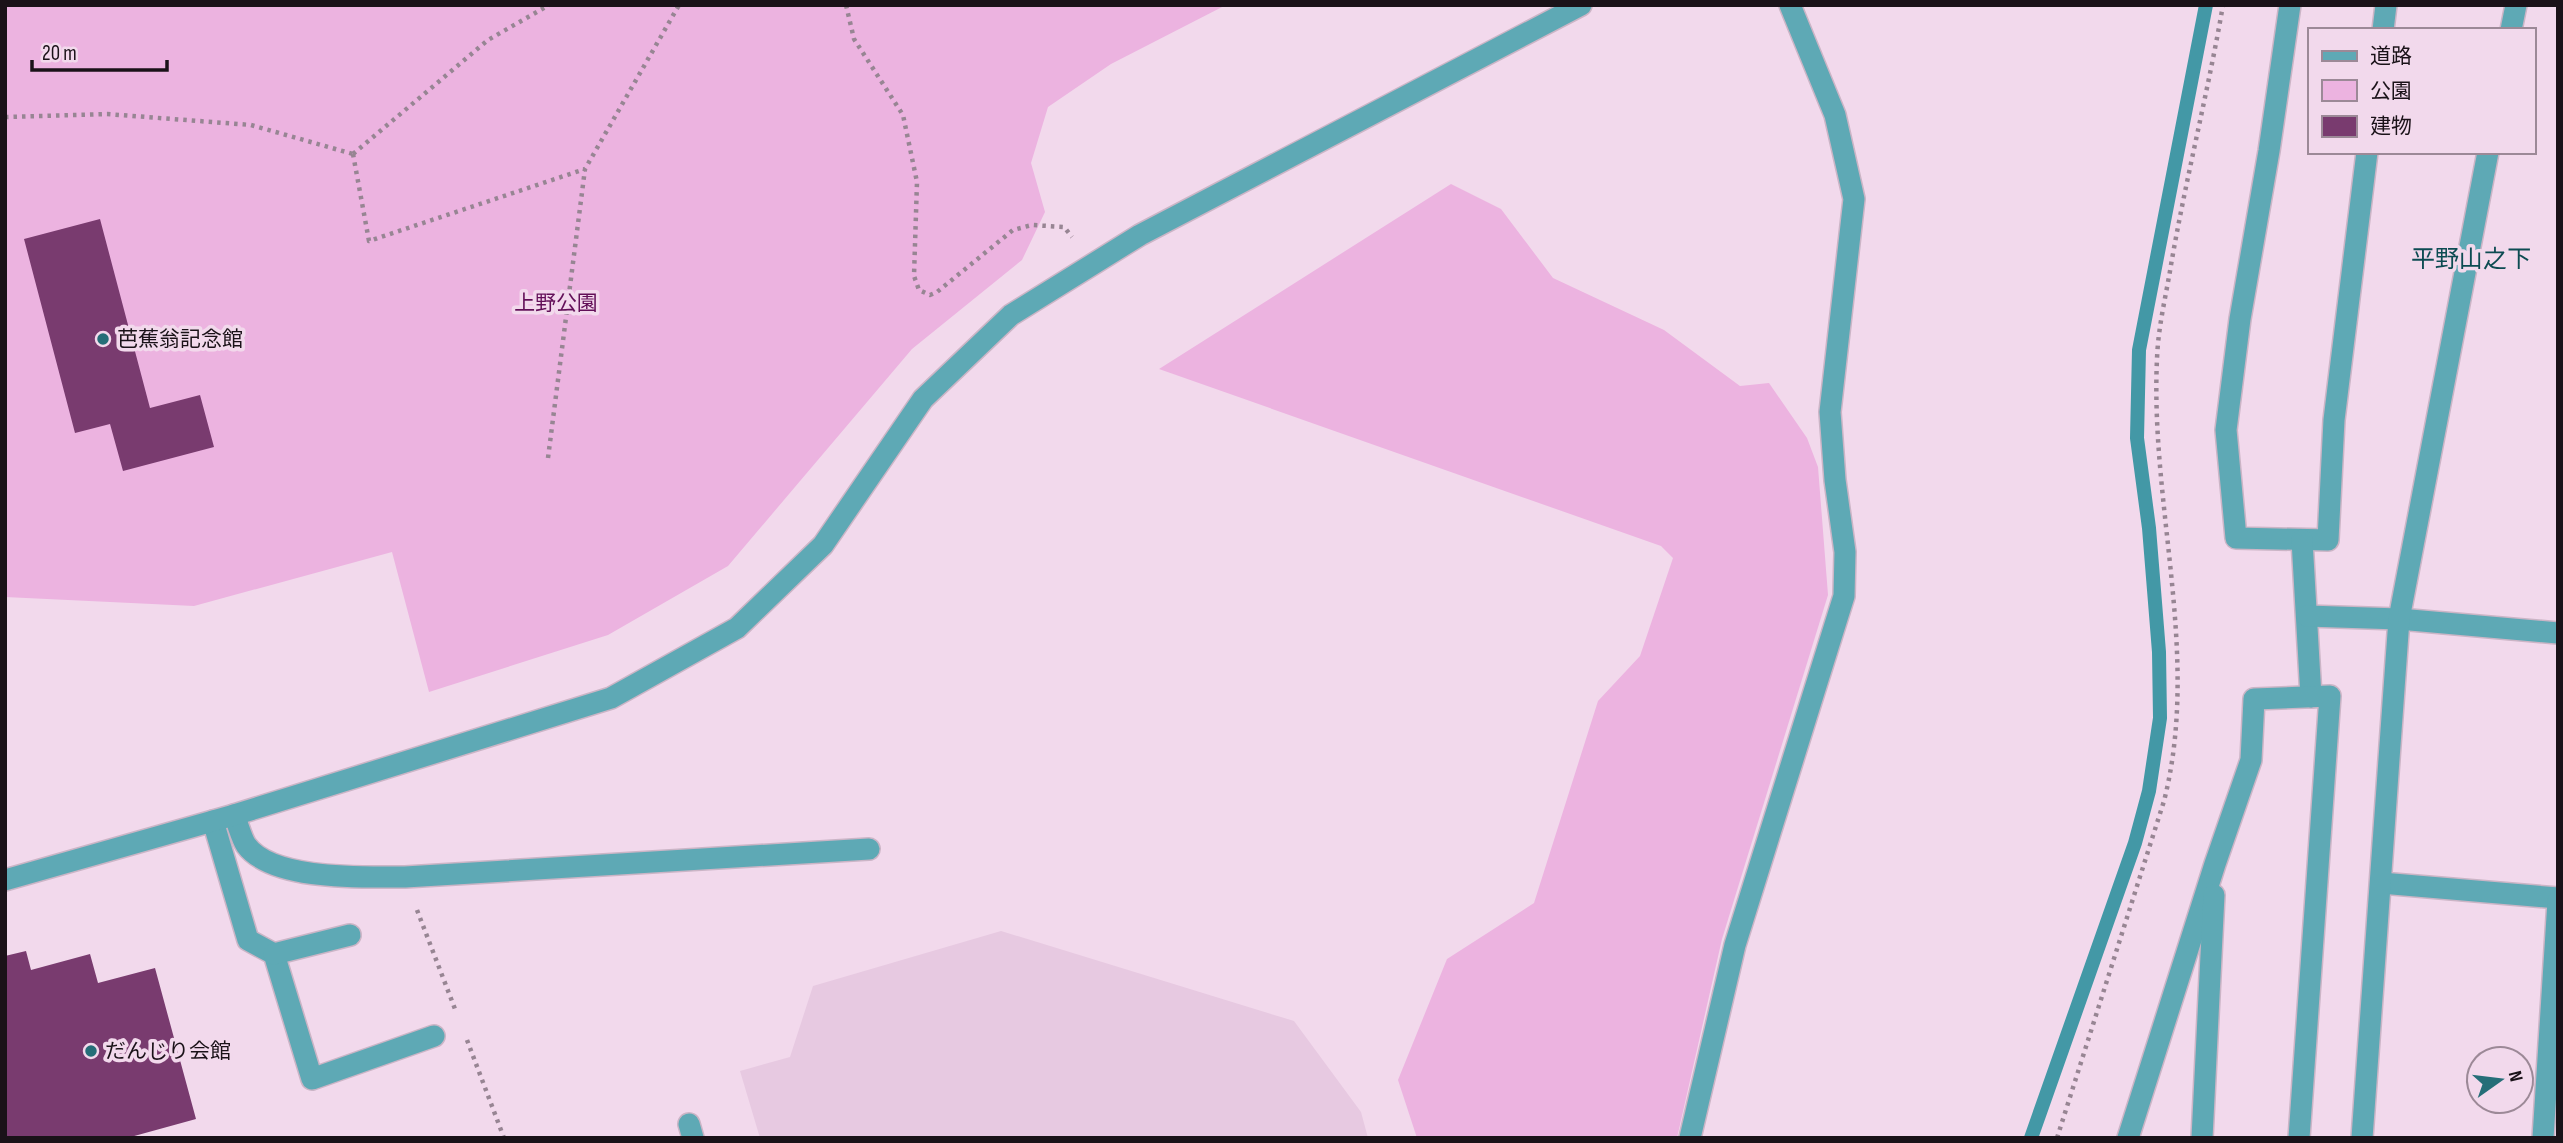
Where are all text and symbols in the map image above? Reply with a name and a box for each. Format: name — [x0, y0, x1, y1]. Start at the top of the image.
scale bar — [32, 28, 166, 72]
legend — [2308, 28, 2535, 154]
text: 20 m — [42, 41, 77, 66]
text: 道路 — [2370, 44, 2412, 69]
text: 公園 — [2370, 79, 2412, 104]
text: 建物 — [2370, 114, 2412, 139]
district label: 平野山之下 — [2411, 245, 2531, 274]
park label: 上野公園 — [514, 291, 598, 316]
place label: 芭蕉翁記念館 — [117, 327, 243, 352]
marker: 芭蕉翁記念館 — [95, 331, 111, 347]
place label: だんじり会館 — [105, 1039, 231, 1064]
marker: だんじり会館 — [83, 1043, 99, 1059]
north arrow — [2465, 1045, 2535, 1115]
text: N — [2503, 1069, 2527, 1084]

